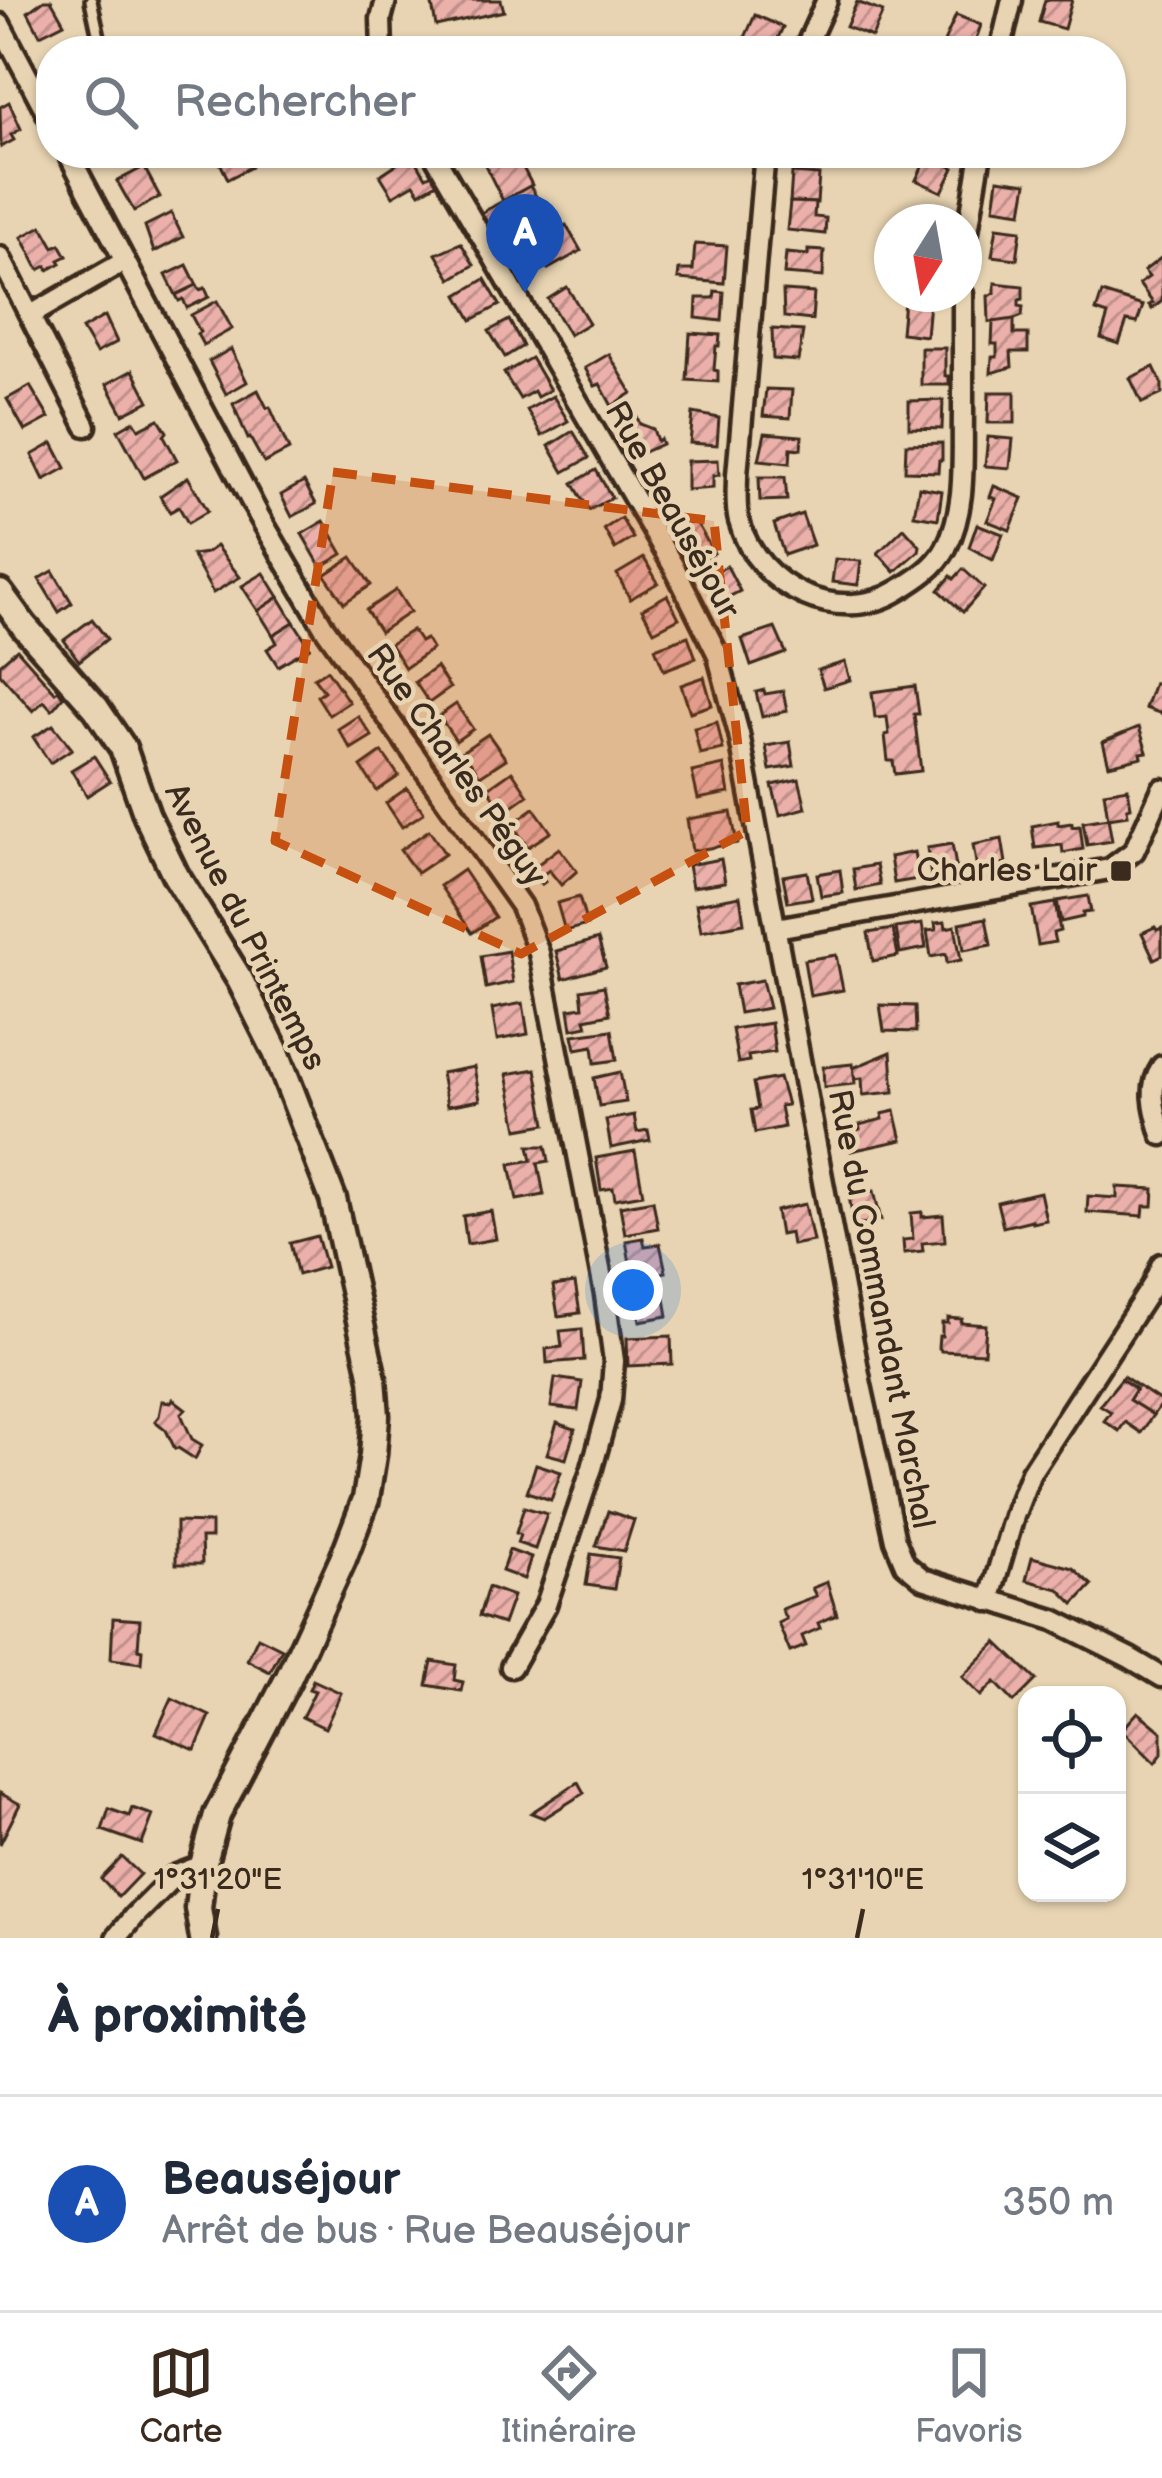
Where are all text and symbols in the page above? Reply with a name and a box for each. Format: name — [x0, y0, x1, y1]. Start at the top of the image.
search box — [36, 36, 1126, 168]
icon: search — [78, 69, 144, 135]
text: Rechercher — [174, 75, 415, 130]
pin: A — [486, 194, 564, 293]
north arrow — [874, 204, 982, 312]
street label: Rue Beauséjour — [596, 394, 749, 627]
street label: Rue Charles Péguy — [358, 636, 555, 894]
street label: Avenue du Printemps — [155, 777, 335, 1077]
place label: Charles Lair — [916, 851, 1098, 891]
marker: Charles Lair — [1108, 858, 1134, 884]
street label: Rue du Commandant Marchal — [819, 1086, 943, 1532]
your location — [603, 1260, 663, 1320]
map controls — [1018, 1686, 1126, 1902]
button: locate — [1018, 1686, 1126, 1794]
button: layers — [1018, 1794, 1126, 1902]
text: 1°31'20"E — [154, 1862, 282, 1898]
text: 1°31'10"E — [802, 1862, 924, 1898]
text: À proximité — [48, 1986, 307, 2047]
text: Beauséjour — [162, 2153, 400, 2208]
text: A — [75, 2180, 99, 2227]
text: 350 m — [1002, 2180, 1114, 2227]
text: Arrêt de bus · Rue Beauséjour — [162, 2208, 690, 2255]
tab: Carte — [139, 2340, 223, 2452]
tab: Itinéraire — [501, 2340, 636, 2452]
tab: Favoris — [915, 2340, 1023, 2452]

